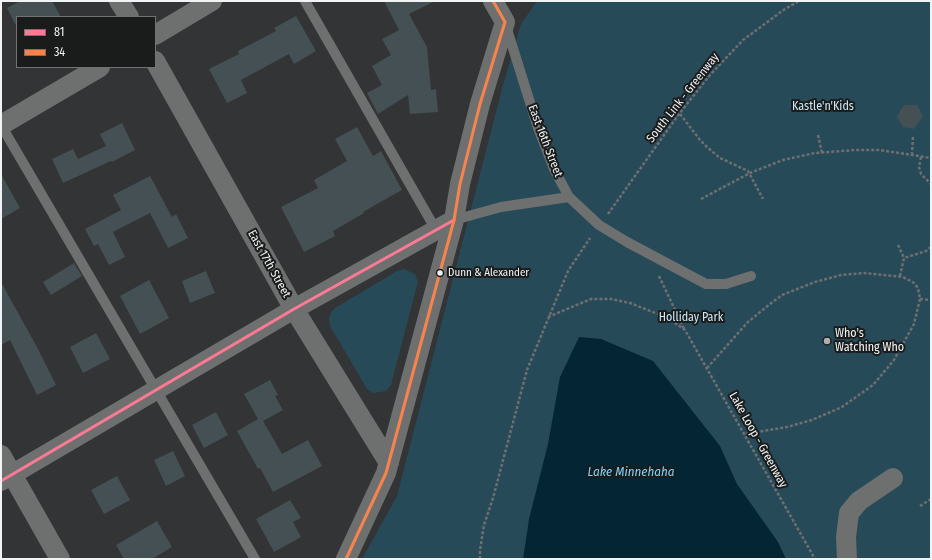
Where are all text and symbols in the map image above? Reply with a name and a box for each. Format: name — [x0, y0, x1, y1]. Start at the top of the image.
legend — [16, 16, 156, 68]
text: 81 — [54, 25, 64, 39]
text: 34 — [54, 45, 65, 59]
street label: South Link - Greenway — [644, 50, 722, 146]
park label: Kastle'n'Kids — [792, 100, 854, 114]
street label: East 16th Street — [525, 103, 565, 179]
street label: East 17th Street — [244, 228, 294, 300]
place label: Dunn & Alexander — [448, 266, 529, 280]
marker: Dunn & Alexander — [435, 268, 445, 278]
park label: Holliday Park — [659, 311, 723, 325]
place label: Who's Watching Who — [835, 327, 904, 355]
marker: Who's Watching Who — [822, 336, 832, 346]
street label: Lake Loop - Greenway — [726, 390, 790, 490]
water label: Lake Minnehaha — [587, 464, 675, 480]

